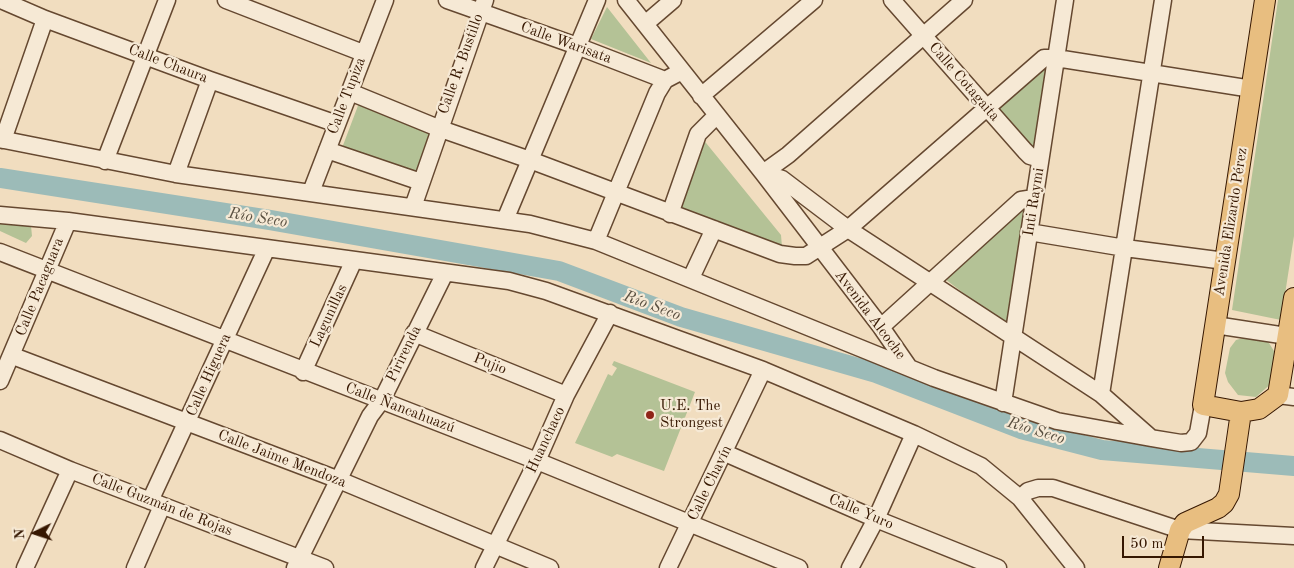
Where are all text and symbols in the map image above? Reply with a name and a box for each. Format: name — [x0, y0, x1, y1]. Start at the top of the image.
street label: Calle R. Bustillo — [434, 11, 488, 117]
street label: Calle Warisata — [518, 18, 614, 68]
street label: Calle Cotagaita — [925, 39, 1003, 125]
street label: Calle Chaura — [126, 41, 210, 87]
street label: Calle Tupiza — [324, 55, 370, 137]
street label: Avenida Elizardo Pérez — [1210, 146, 1252, 298]
street label: Inti Raymi — [1020, 166, 1048, 238]
water label: Río Seco — [227, 204, 289, 232]
street label: Calle Pacaguara — [12, 235, 68, 339]
street label: Avenida Alcoche — [831, 267, 909, 363]
street label: Lagunillas — [307, 281, 351, 351]
water label: Río Seco — [621, 287, 683, 325]
street label: Pirirenda — [383, 323, 425, 385]
street label: Calle Higuera — [183, 331, 235, 419]
street label: Pujio — [471, 349, 509, 379]
street label: Calle Ñancahuazú — [343, 379, 457, 437]
place label: U.E. The Strongest — [660, 397, 723, 432]
street label: Huanchaco — [523, 404, 569, 476]
marker: U.E. The Strongest — [644, 409, 656, 421]
water label: Río Seco — [1005, 413, 1067, 449]
street label: Calle Jaime Mendoza — [215, 426, 349, 492]
street label: Calle Chavín — [684, 442, 736, 524]
street label: Calle Guzmán de Rojas — [89, 470, 235, 540]
street label: Calle Yuro — [826, 490, 896, 534]
north arrow — [10, 508, 60, 558]
scale bar — [1124, 526, 1206, 558]
text: N — [13, 528, 27, 540]
text: 50 m — [1130, 537, 1164, 552]

